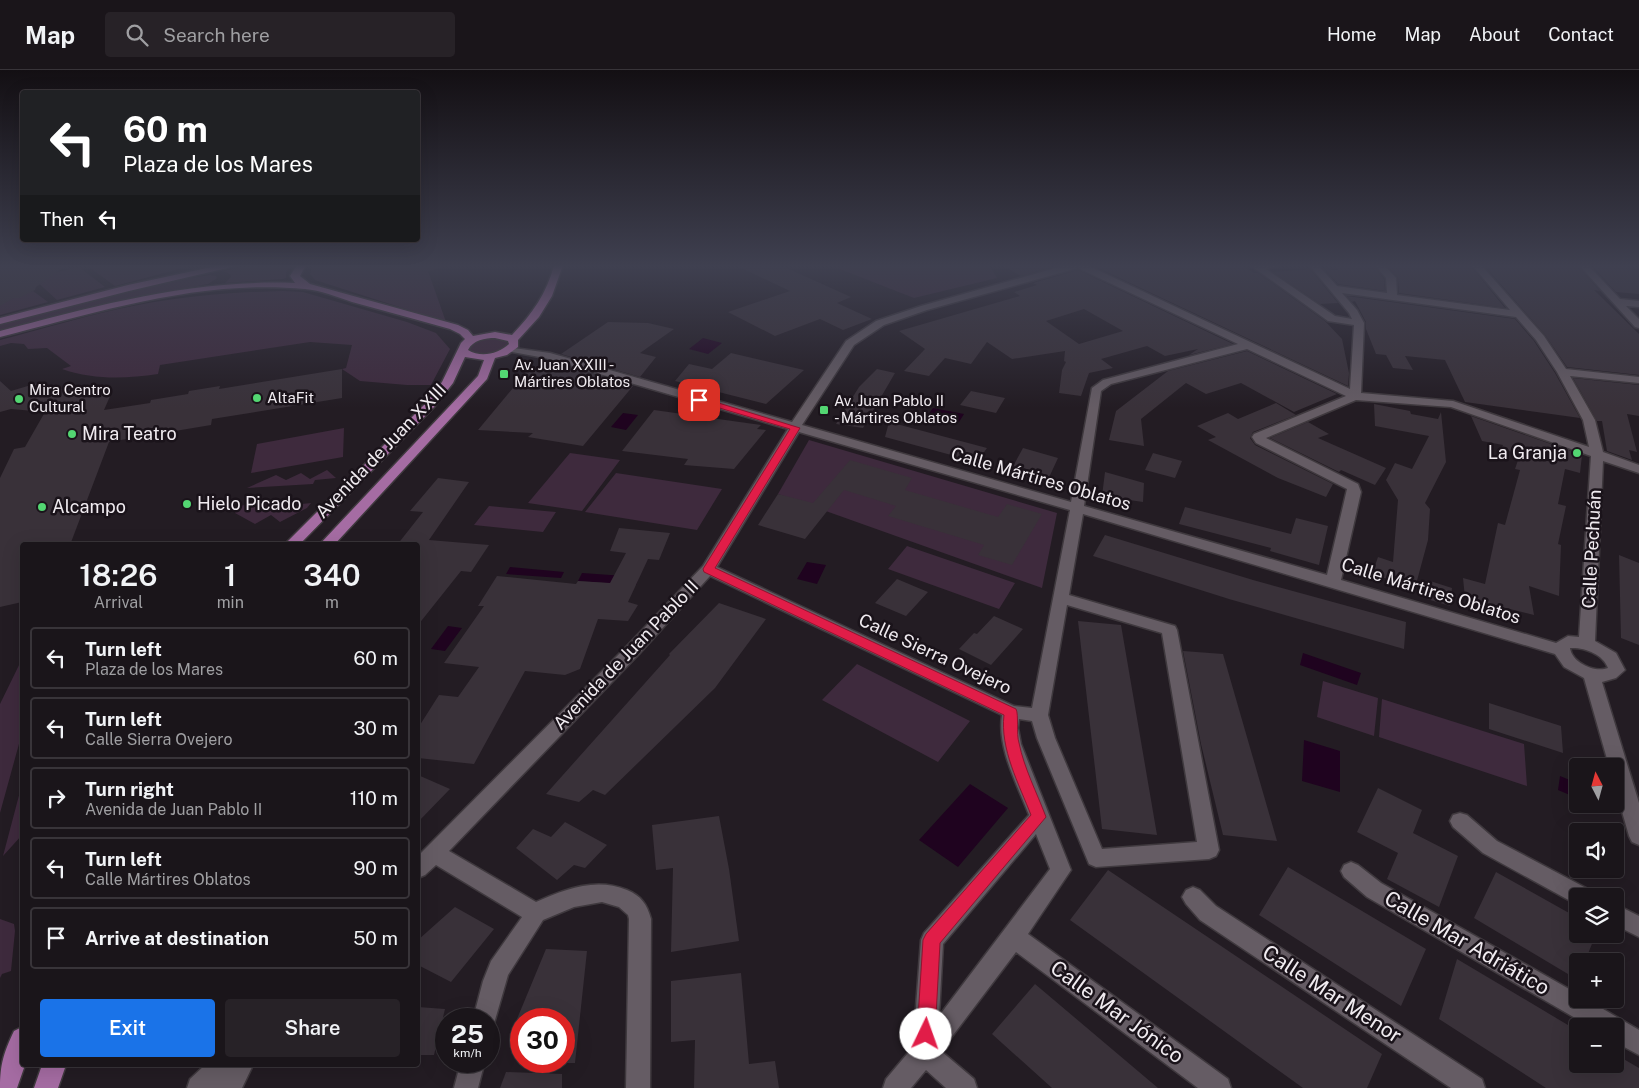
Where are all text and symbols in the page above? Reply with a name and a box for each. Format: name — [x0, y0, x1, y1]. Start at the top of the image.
search box — [105, 12, 455, 57]
text: Map — [25, 21, 75, 49]
icon: search — [123, 21, 151, 49]
text: Search here — [163, 24, 270, 46]
text: Home — [1327, 24, 1377, 45]
text: Map — [1405, 24, 1441, 45]
text: About — [1469, 24, 1520, 45]
text: Contact — [1548, 24, 1614, 45]
text: 60 m — [123, 109, 208, 150]
icon: left — [40, 110, 105, 175]
text: Plaza de los Mares — [123, 151, 313, 177]
icon: left — [94, 205, 122, 233]
text: Then — [40, 208, 84, 230]
place label: Av. Juan XXIII - Mártires Oblatos — [514, 356, 630, 390]
marker: Av. Juan XXIII - Mártires Oblatos — [498, 368, 510, 380]
street label: Avenida de Juan XXIII — [311, 379, 450, 522]
pin — [678, 379, 720, 421]
place label: Mira Centro Cultural — [29, 381, 111, 415]
icon: arrive — [685, 386, 713, 414]
place label: AltaFit — [267, 389, 314, 406]
marker: AltaFit — [251, 392, 263, 404]
place label: Av. Juan Pablo II - Mártires Oblatos — [834, 392, 957, 426]
marker: Mira Centro Cultural — [13, 393, 25, 405]
marker: Av. Juan Pablo II - Mártires Oblatos — [818, 404, 830, 416]
place label: Mira Teatro — [82, 423, 177, 444]
marker: Mira Teatro — [66, 428, 78, 440]
place label: La Granja — [1488, 442, 1567, 463]
street label: Calle Mártires Oblatos — [949, 443, 1134, 514]
marker: La Granja — [1571, 447, 1583, 459]
street label: Calle Pechuán — [1578, 489, 1605, 609]
place label: Hielo Picado — [197, 493, 301, 514]
place label: Alcampo — [52, 496, 126, 517]
marker: Hielo Picado — [181, 498, 193, 510]
marker: Alcampo — [36, 501, 48, 513]
street label: Calle Mártires Oblatos — [1339, 553, 1523, 628]
text: 18:26 — [79, 557, 158, 593]
text: 1 — [224, 557, 237, 593]
text: 340 — [303, 557, 361, 593]
street label: Avenida de Juan Pablo II — [549, 576, 702, 734]
text: Arrival — [94, 593, 143, 612]
text: min — [217, 593, 244, 612]
text: m — [325, 593, 339, 612]
street label: Calle Sierra Ovejero — [856, 609, 1015, 698]
text: Turn left — [85, 638, 162, 660]
icon: left — [42, 644, 70, 672]
text: 60 m — [354, 647, 398, 669]
text: Plaza de los Mares — [85, 660, 223, 679]
text: Turn left — [85, 708, 162, 730]
icon: left — [42, 714, 70, 742]
text: 30 m — [353, 717, 398, 739]
text: Calle Sierra Ovejero — [85, 730, 233, 749]
north arrow — [1569, 758, 1624, 812]
map controls — [1569, 758, 1624, 1073]
text: Turn right — [85, 778, 174, 800]
icon: right — [42, 784, 70, 812]
text: 110 m — [350, 787, 398, 809]
text: Avenida de Juan Pablo II — [85, 800, 262, 819]
button: sound — [1569, 823, 1624, 878]
text: Turn left — [85, 848, 162, 870]
icon: left — [42, 854, 70, 882]
text: 90 m — [354, 857, 398, 879]
text: Calle Mártires Oblatos — [85, 870, 251, 889]
street label: Calle Mar Adriático — [1380, 885, 1554, 1000]
button: layers — [1569, 888, 1624, 943]
icon: arrive — [42, 924, 70, 952]
text: Arrive at destination — [85, 927, 269, 949]
text: 50 m — [353, 927, 398, 949]
street label: Calle Mar Menor — [1258, 939, 1406, 1048]
button: + — [1569, 953, 1624, 1008]
street label: Calle Mar Jónico — [1046, 955, 1189, 1068]
button: Exit — [40, 999, 215, 1057]
button: Share — [225, 999, 400, 1057]
position arrow — [899, 1007, 951, 1059]
speed limit sign: 30 — [510, 1008, 575, 1073]
button: − — [1569, 1018, 1624, 1073]
text: 25 — [451, 1019, 484, 1049]
text: km/h — [453, 1046, 482, 1060]

